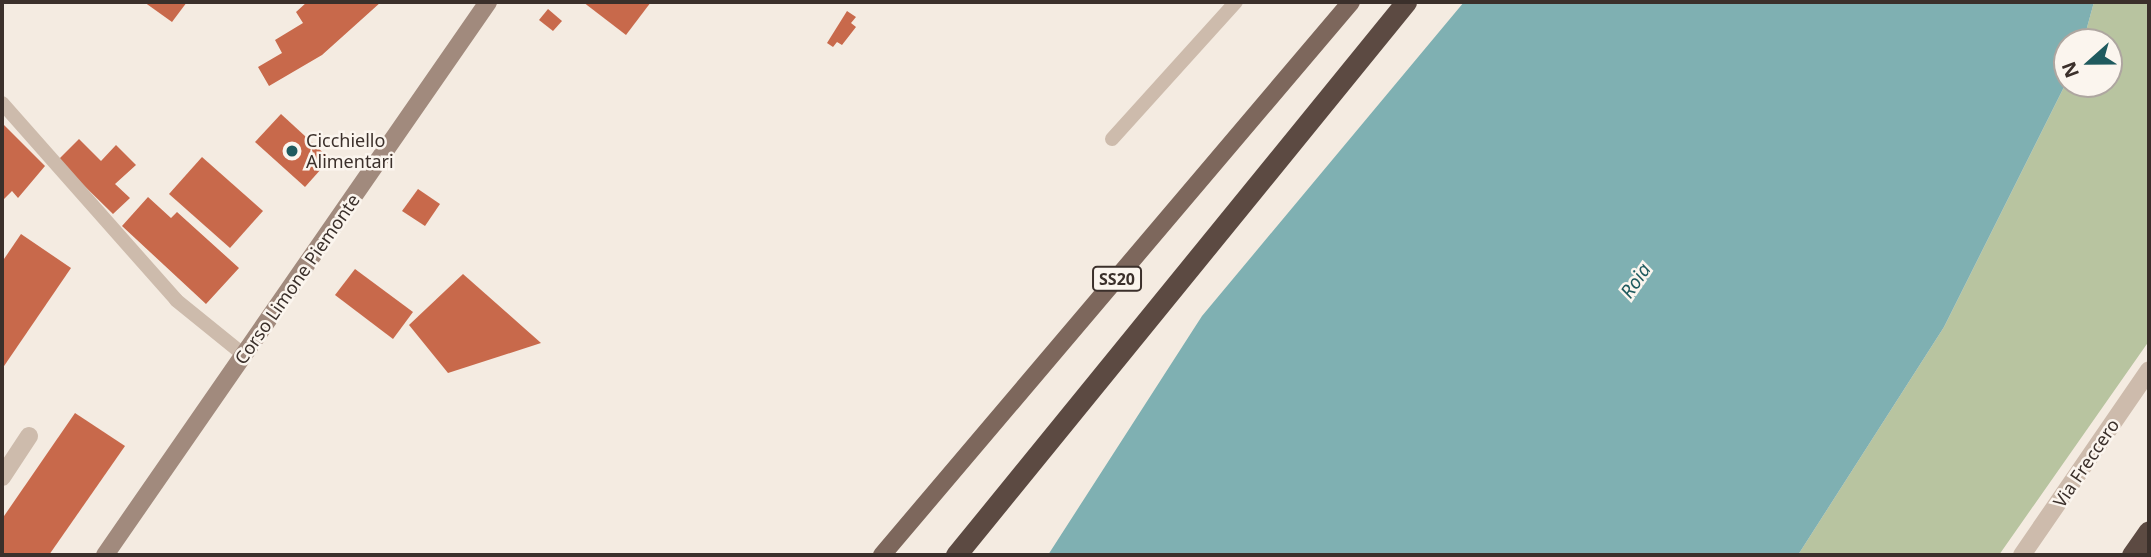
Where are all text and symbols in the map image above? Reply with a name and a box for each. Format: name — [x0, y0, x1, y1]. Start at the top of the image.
north arrow — [2053, 28, 2123, 98]
text: N — [2055, 58, 2085, 82]
place label: Cicchiello Alimentari — [306, 130, 394, 172]
marker: Cicchiello Alimentari — [284, 143, 300, 159]
street label: Corso Limone Piemonte — [230, 190, 364, 368]
water label: Roia — [1616, 259, 1656, 303]
road number: SS20 — [1091, 266, 1143, 292]
street label: Via Freccero — [2048, 415, 2124, 511]

